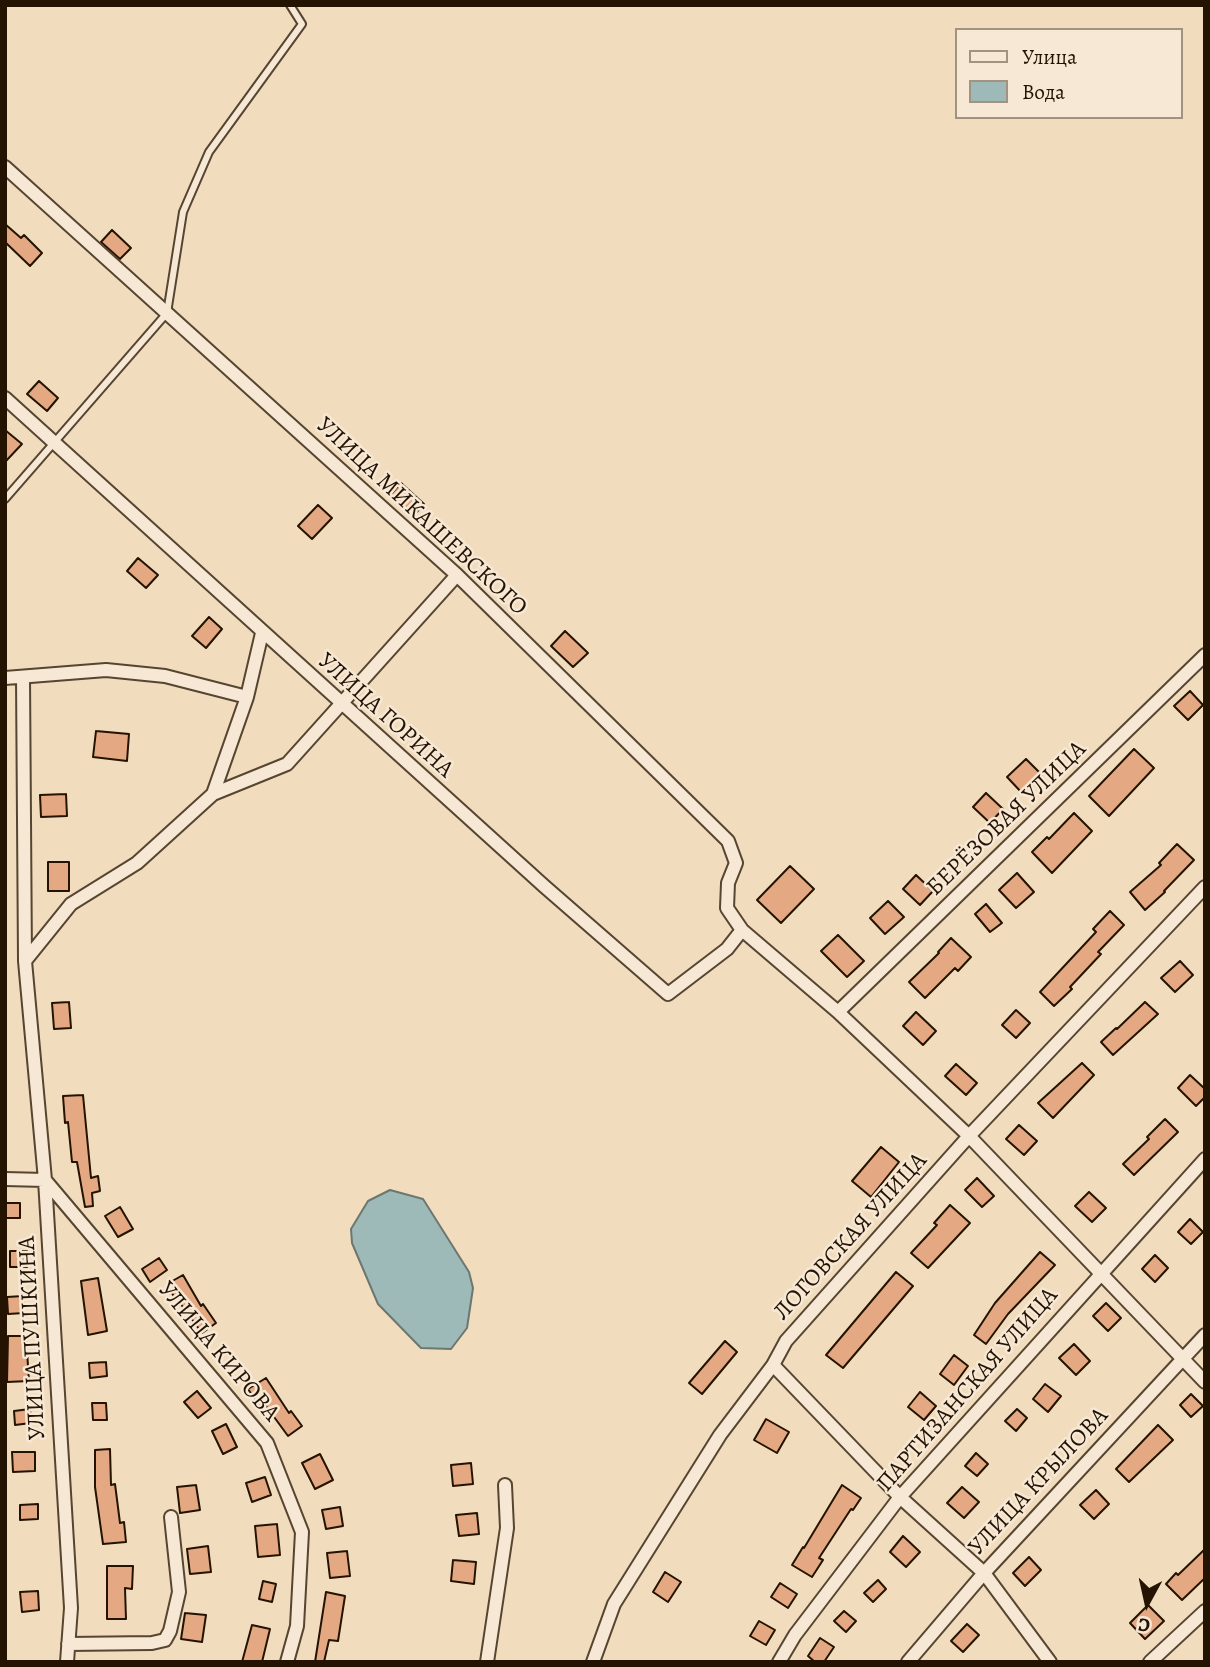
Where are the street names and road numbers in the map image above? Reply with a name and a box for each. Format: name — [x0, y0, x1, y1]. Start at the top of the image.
street label: УЛИЦА МИКАШЕВСКОГО — [309, 412, 533, 622]
street label: УЛИЦА ГОРИНА — [311, 647, 459, 785]
street label: БЕРЁЗОВАЯ УЛИЦА — [921, 735, 1093, 903]
street label: ЛОГОВСКАЯ УЛИЦА — [768, 1147, 934, 1327]
street label: УЛИЦА ПУШКИНА — [13, 1235, 53, 1441]
street label: УЛИЦА КИРОВА — [151, 1276, 285, 1428]
street label: ПАРТИЗАНСКАЯ УЛИЦА — [871, 1282, 1065, 1498]
street label: УЛИЦА КРЫЛОВА — [963, 1402, 1115, 1562]

